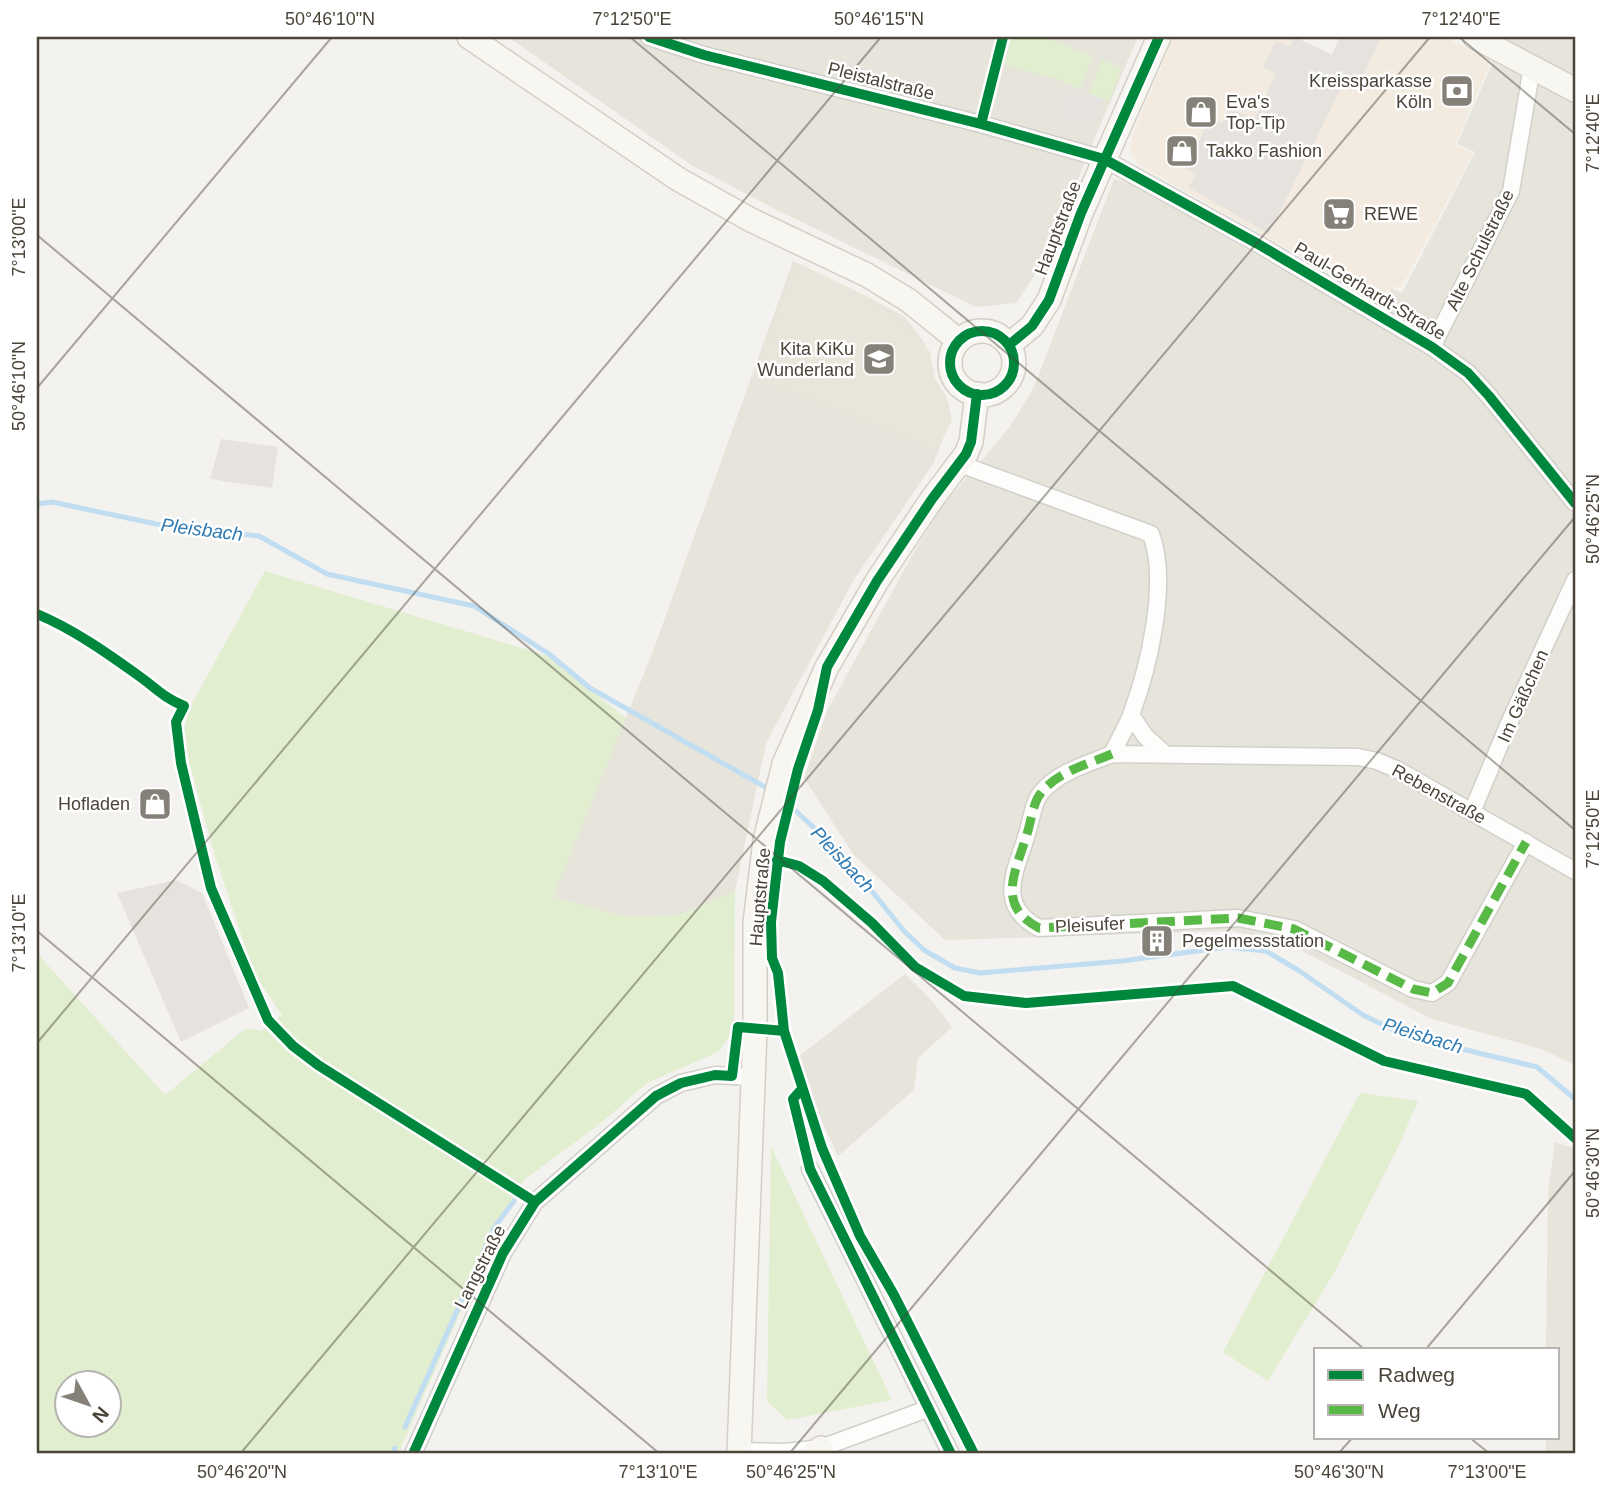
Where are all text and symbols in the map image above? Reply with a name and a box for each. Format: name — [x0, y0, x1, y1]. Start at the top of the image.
text: 50°46'10"N — [285, 9, 375, 29]
text: 7°12'50"E — [592, 9, 672, 29]
text: 50°46'15"N — [834, 9, 924, 29]
text: 7°12'40"E — [1421, 9, 1501, 29]
street label: Pleistalstraße — [826, 58, 936, 104]
place label: Kreissparkasse Köln — [1309, 71, 1432, 112]
bank icon: Kreissparkasse Köln — [1438, 72, 1476, 110]
place label: Eva's Top-Tip — [1226, 92, 1285, 133]
shop icon: Eva's Top-Tip — [1182, 93, 1220, 131]
text: 7°12'40"E — [1583, 93, 1603, 173]
shop icon: Takko Fashion — [1163, 132, 1201, 170]
place label: Takko Fashion — [1206, 141, 1322, 161]
street label: Hauptstraße — [1031, 178, 1085, 278]
street label: Alte Schulstraße — [1442, 186, 1518, 314]
supermarket icon: REWE — [1320, 195, 1358, 233]
text: 7°13'00"E — [9, 197, 29, 277]
place label: REWE — [1364, 204, 1418, 224]
street label: Paul-Gerhardt-Straße — [1291, 238, 1449, 344]
place label: Kita KiKu Wunderland — [757, 339, 854, 380]
school or university icon: Kita KiKu Wunderland — [860, 340, 898, 378]
text: 50°46'10"N — [9, 341, 29, 431]
text: 50°46'25"N — [1583, 474, 1603, 564]
water label: Pleisbach — [160, 514, 244, 545]
street label: Im Gäßchen — [1494, 647, 1552, 745]
street label: Rebenstraße — [1389, 760, 1489, 828]
shop icon: Hofladen — [136, 785, 174, 823]
text: 7°12'50"E — [1583, 789, 1603, 869]
place label: Hofladen — [58, 794, 130, 814]
water label: Pleisbach — [807, 822, 878, 897]
street label: Hauptstraße — [746, 847, 774, 947]
text: 7°13'10"E — [9, 893, 29, 973]
street label: Pleisufer — [1055, 913, 1125, 937]
building icon: Pegelmessstation — [1138, 922, 1176, 960]
place label: Pegelmessstation — [1182, 931, 1324, 951]
water label: Pleisbach — [1380, 1013, 1465, 1058]
text: 50°46'30"N — [1583, 1128, 1603, 1218]
street label: Langstraße — [450, 1222, 510, 1312]
legend — [1314, 1348, 1560, 1438]
text: Radweg — [1378, 1363, 1455, 1386]
north arrow — [52, 1368, 122, 1438]
text: Weg — [1378, 1399, 1421, 1422]
text: N — [88, 1403, 113, 1427]
text: 50°46'20"N — [197, 1462, 287, 1482]
text: 7°13'10"E — [618, 1462, 698, 1482]
text: 50°46'25"N — [746, 1462, 836, 1482]
text: 50°46'30"N — [1294, 1462, 1384, 1482]
text: 7°13'00"E — [1447, 1462, 1527, 1482]

